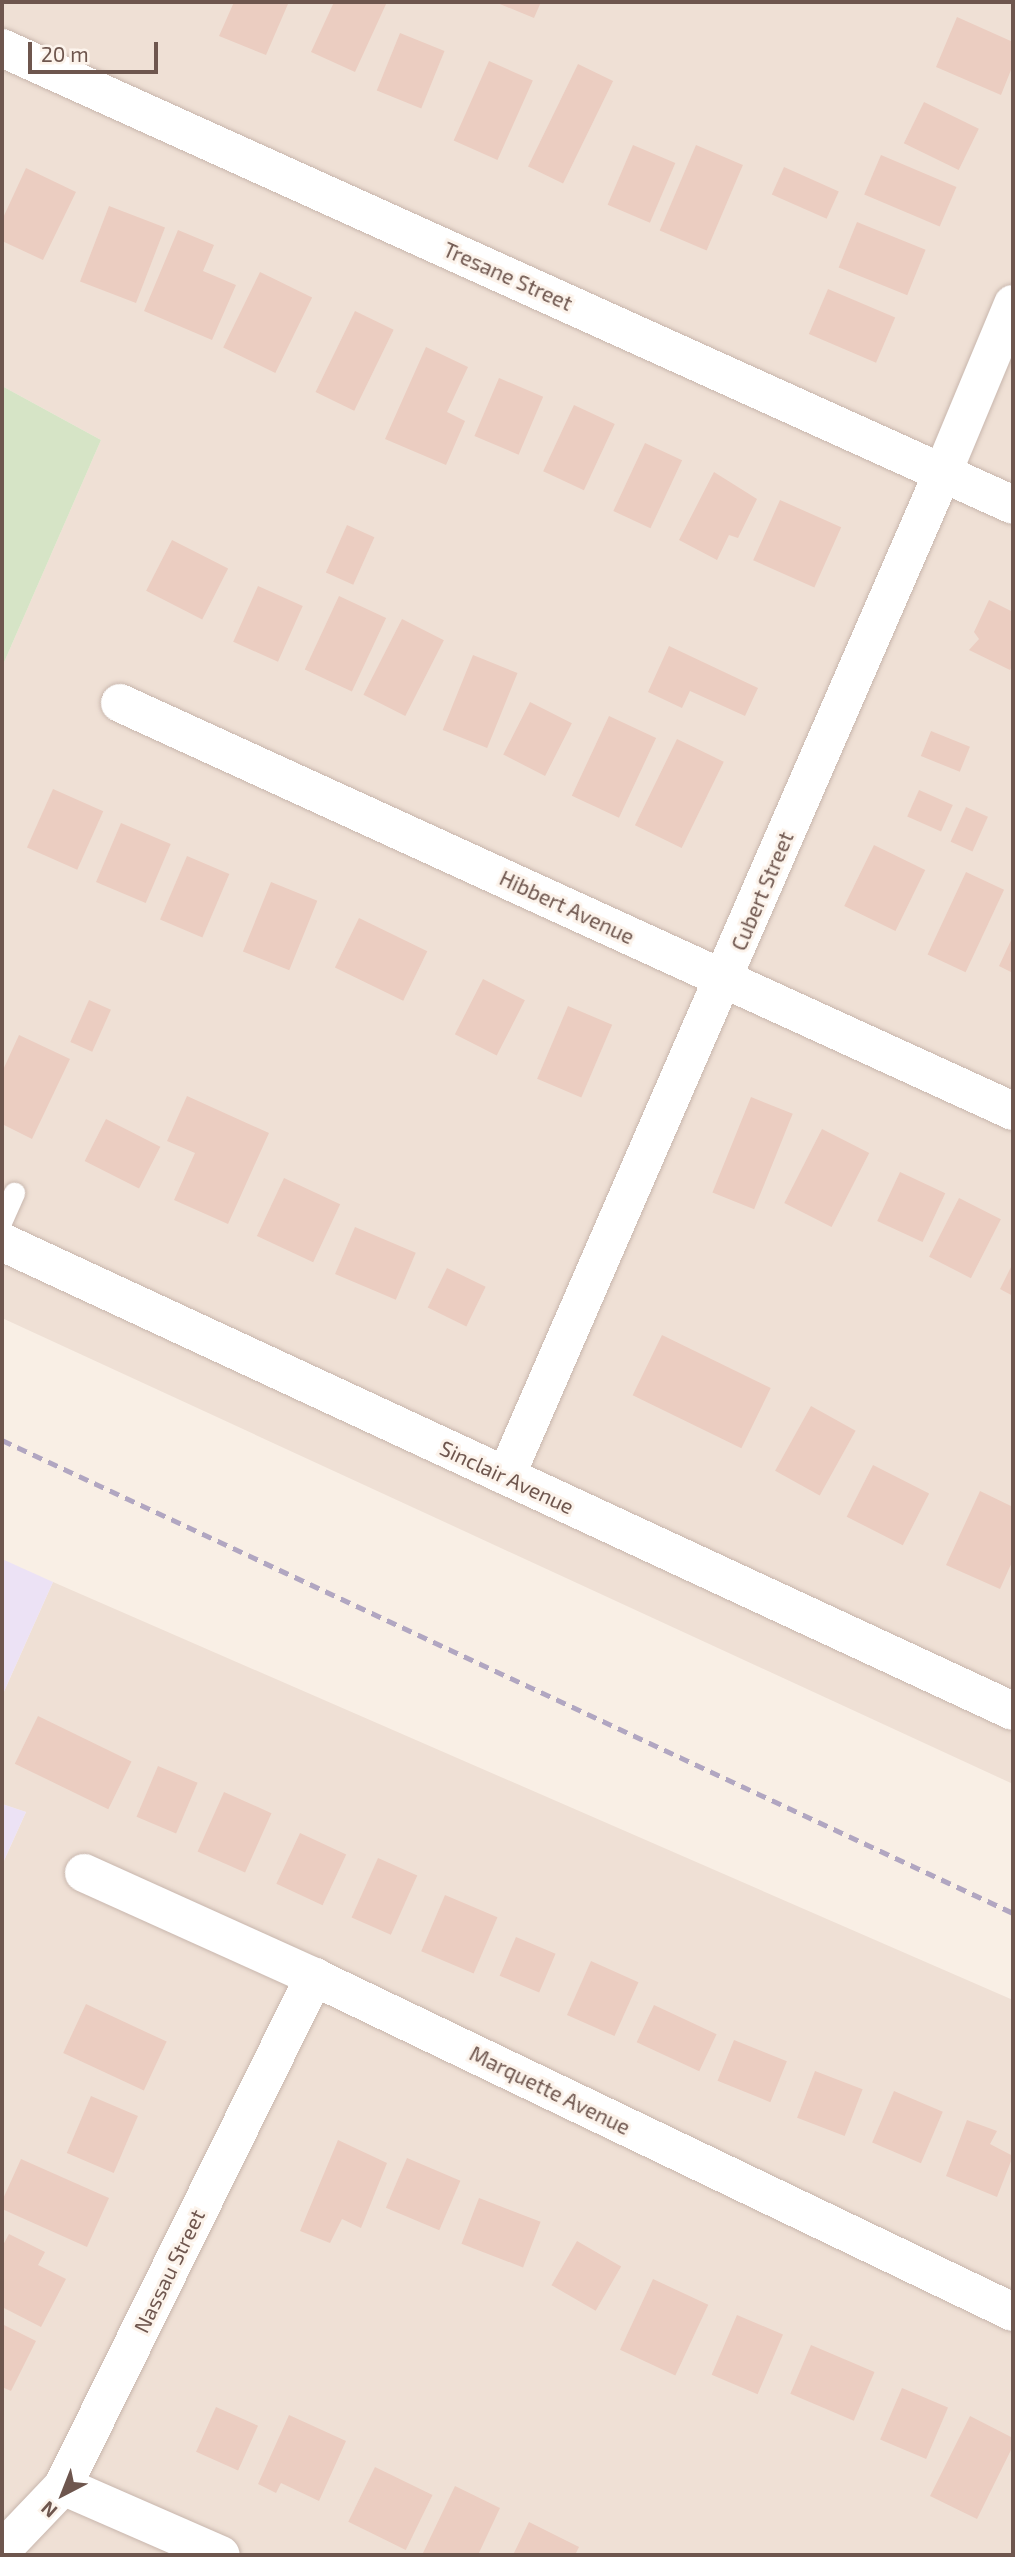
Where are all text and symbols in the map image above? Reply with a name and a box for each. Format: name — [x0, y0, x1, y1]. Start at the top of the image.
scale bar — [32, 28, 161, 72]
text: 20 m — [41, 41, 89, 66]
street label: Tresane Street — [440, 236, 576, 316]
street label: Cubert Street — [726, 828, 798, 954]
street label: Hibbert Avenue — [496, 865, 638, 949]
street label: Sinclair Avenue — [436, 1435, 578, 1519]
street label: Marquette Avenue — [466, 2040, 634, 2140]
street label: Nassau Street — [128, 2205, 210, 2337]
north arrow — [28, 2459, 98, 2529]
text: N — [36, 2497, 61, 2523]

